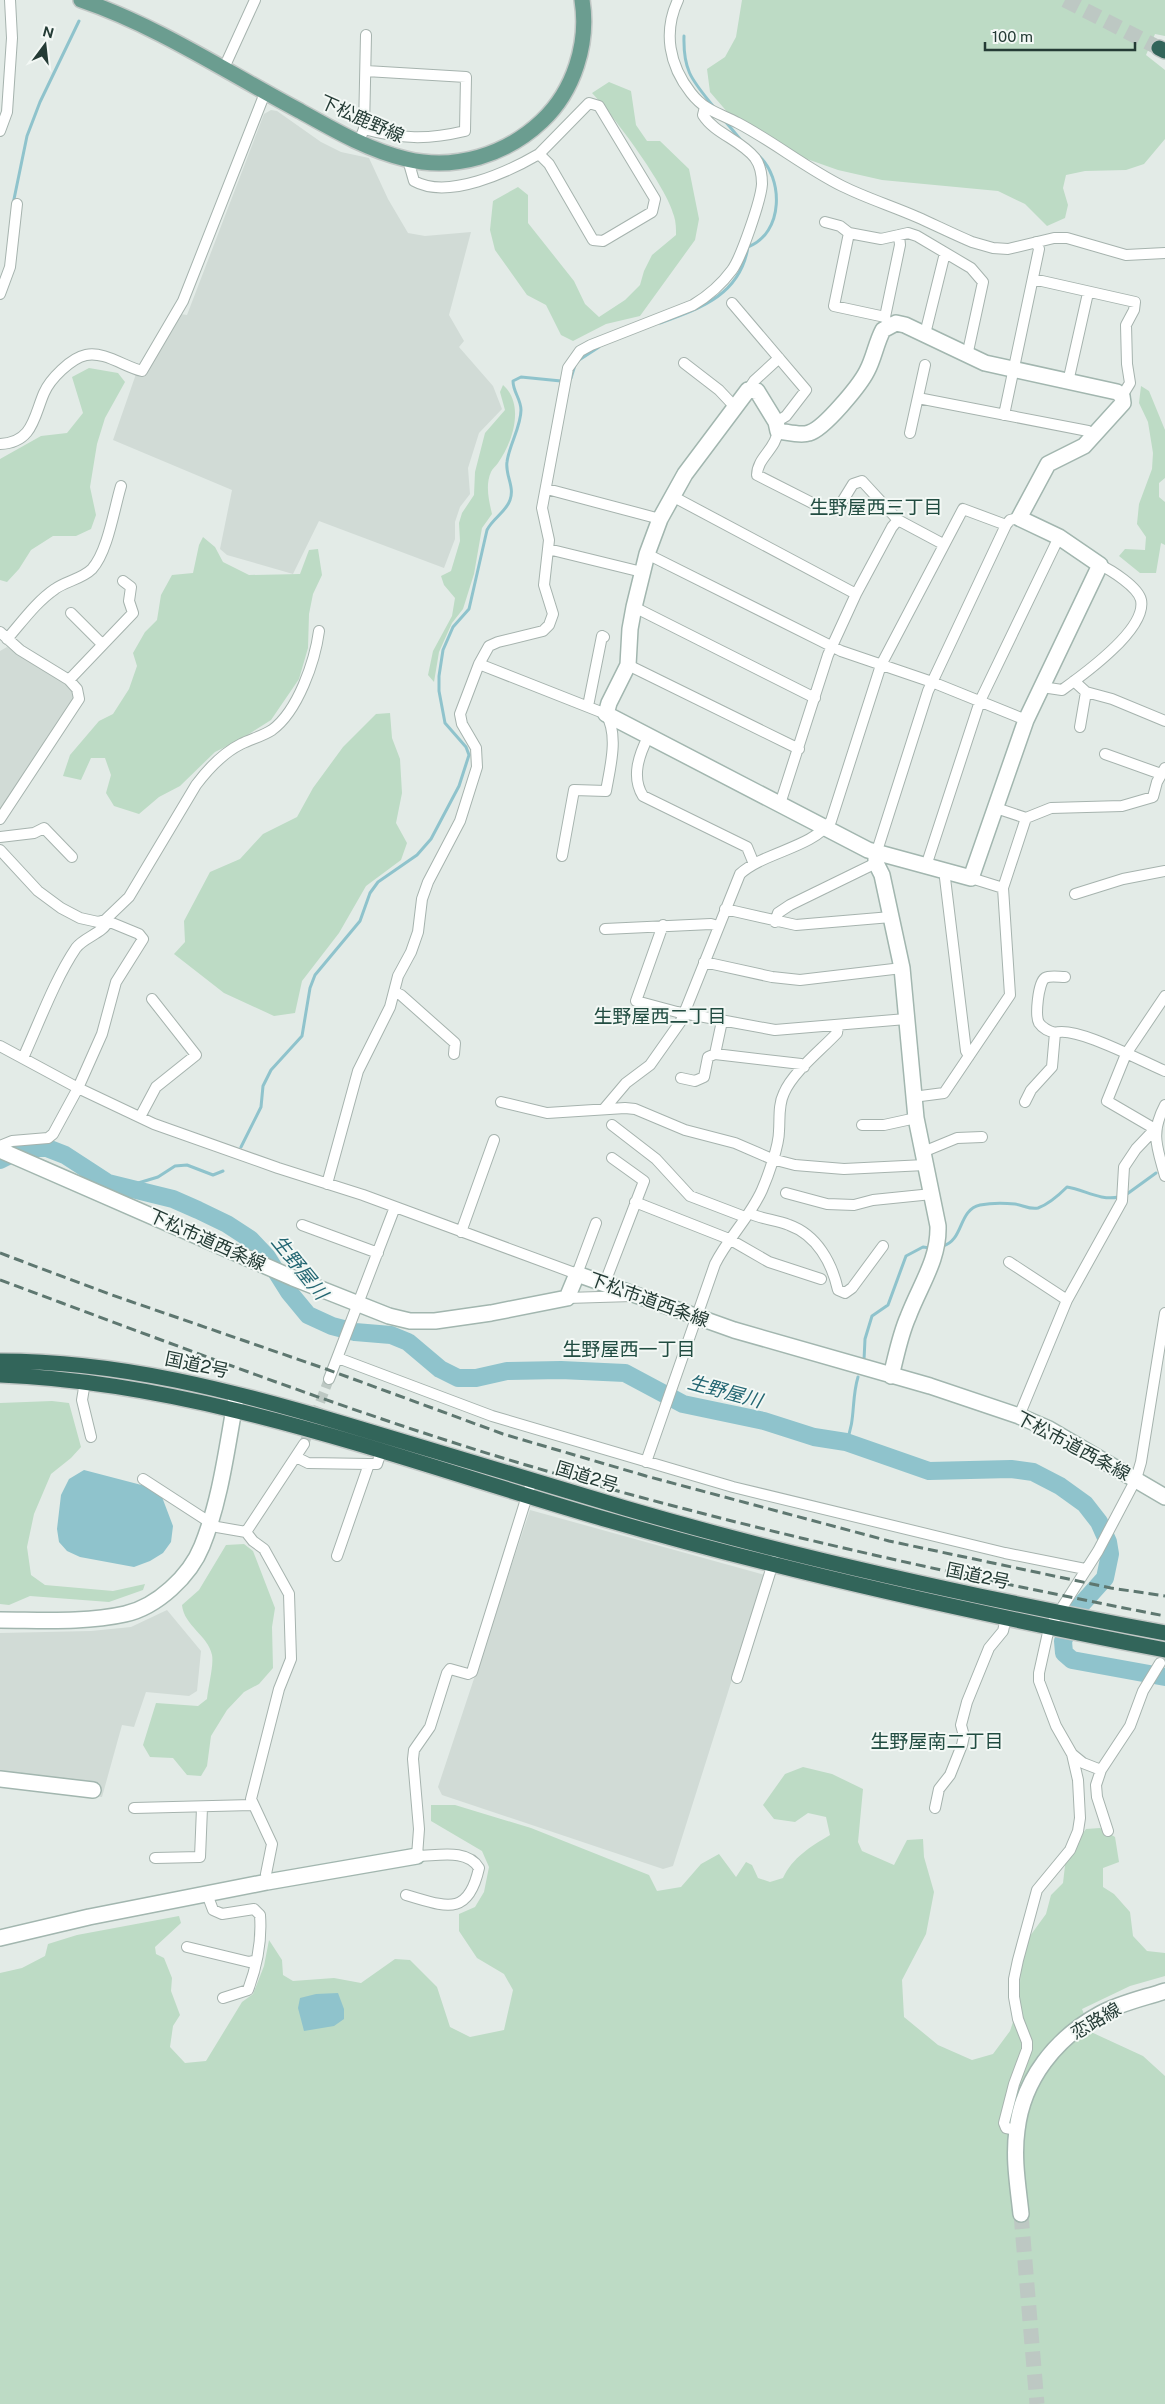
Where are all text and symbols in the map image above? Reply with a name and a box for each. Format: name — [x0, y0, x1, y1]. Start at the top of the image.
north arrow — [20, 20, 70, 70]
scale bar — [985, 20, 1135, 52]
text: N — [41, 23, 56, 42]
text: 100 m — [992, 28, 1033, 45]
street label: 下松鹿野線 — [317, 91, 408, 146]
district label: 生野屋西三丁目 — [809, 496, 943, 518]
district label: 生野屋西二丁目 — [593, 1005, 727, 1027]
street label: 下松市道西条線 — [145, 1204, 269, 1275]
water label: 生野屋川 — [268, 1231, 334, 1305]
street label: 下松市道西条線 — [586, 1268, 712, 1331]
district label: 生野屋西一丁目 — [562, 1338, 696, 1360]
street label: 国道2号 — [163, 1348, 231, 1382]
water label: 生野屋川 — [685, 1371, 766, 1412]
street label: 下松市道西条線 — [1013, 1407, 1134, 1484]
street label: 国道2号 — [553, 1457, 621, 1496]
street label: 国道2号 — [944, 1559, 1012, 1593]
district label: 生野屋南二丁目 — [870, 1730, 1004, 1752]
street label: 恋路線 — [1067, 1998, 1124, 2043]

